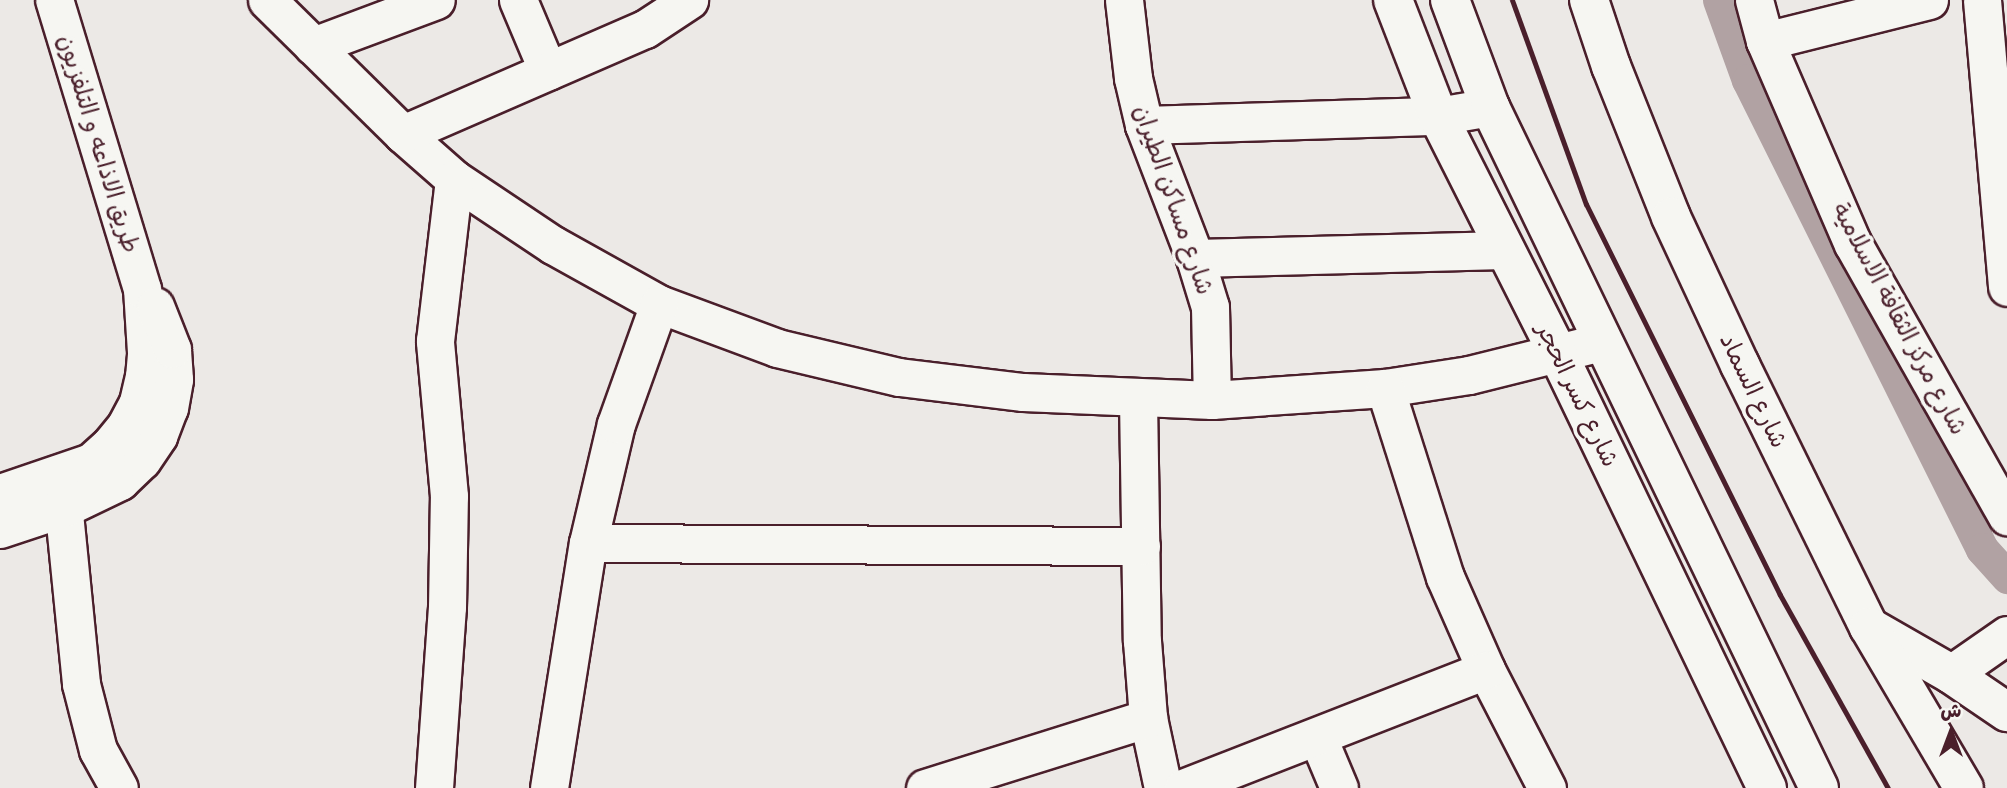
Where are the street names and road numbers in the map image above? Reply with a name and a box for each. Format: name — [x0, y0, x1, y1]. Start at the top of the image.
street label: طريق الاذاعه و التلفزيون — [51, 31, 145, 257]
street label: شارع مساكن الطيران — [1127, 101, 1219, 299]
street label: شارع مركز الثقافة الاسلامية — [1826, 198, 1972, 440]
street label: شارع كسر الحجر — [1530, 318, 1624, 472]
street label: شارع السماد — [1713, 329, 1793, 453]

